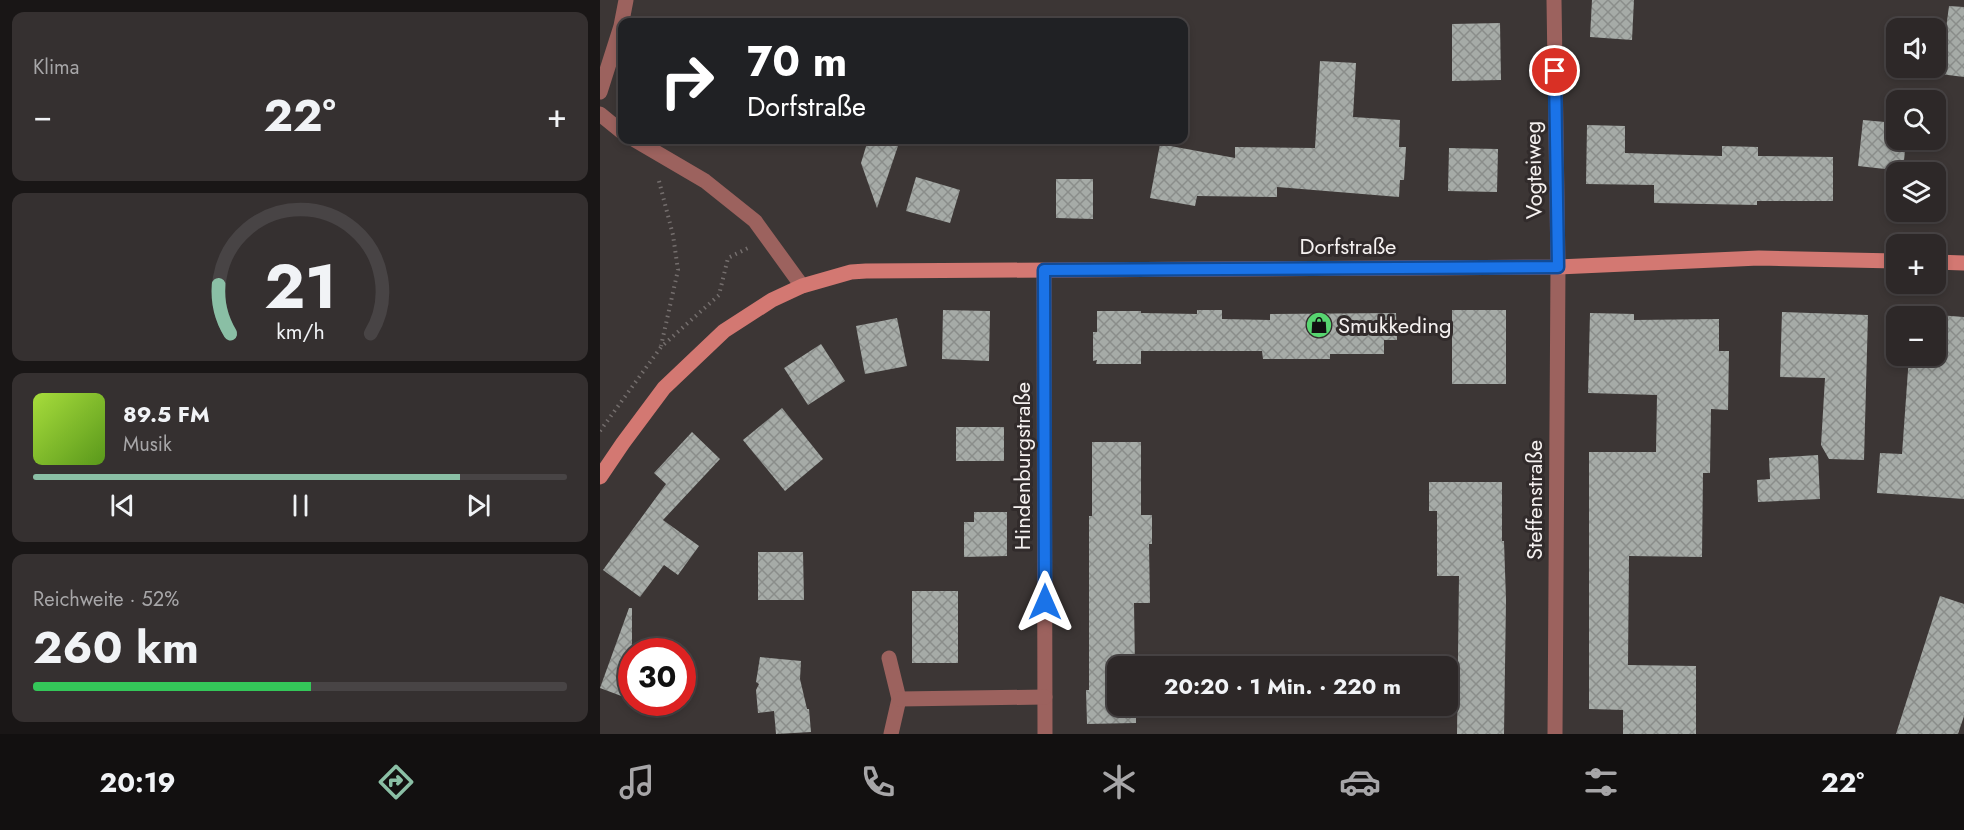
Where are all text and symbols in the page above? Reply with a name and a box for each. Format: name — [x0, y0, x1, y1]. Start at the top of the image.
map controls — [1886, 18, 1946, 366]
button: sound — [1886, 18, 1946, 78]
text: 70 m — [747, 31, 847, 92]
icon: right — [648, 42, 726, 120]
pin — [1529, 45, 1580, 96]
text: Klima — [33, 53, 79, 82]
icon: arrive — [1538, 54, 1571, 87]
text: 22° — [263, 83, 336, 148]
text: Dorfstraße — [747, 87, 866, 126]
button: search — [1886, 90, 1946, 150]
text: − — [33, 92, 52, 139]
text: + — [547, 92, 567, 139]
street label: Vogteiweg — [1516, 121, 1550, 219]
button: layers — [1886, 162, 1946, 222]
street label: Dorfstraße — [1300, 230, 1396, 262]
button: + — [1886, 234, 1946, 294]
text: 21 — [264, 241, 336, 331]
button: − — [1886, 306, 1946, 366]
place label: Smukkeding — [1338, 309, 1451, 341]
shop icon: Smukkeding — [1304, 310, 1334, 340]
text: km/h — [276, 316, 324, 347]
street label: Hindenburgstraße — [1006, 382, 1038, 550]
text: 89.5 FM — [123, 398, 210, 430]
text: Musik — [123, 430, 172, 459]
street label: Steffenstraße — [1518, 440, 1550, 560]
icon: previous — [106, 489, 139, 522]
icon: pause — [284, 489, 317, 522]
icon: next — [462, 489, 495, 522]
position arrow — [1013, 570, 1077, 634]
text: Reichweite · 52% — [33, 585, 179, 614]
text: 260 km — [33, 615, 199, 680]
speed limit sign: 30 — [618, 638, 696, 716]
text: 20:20 · 1 Min. · 220 m — [1164, 670, 1401, 702]
icon: directions — [375, 761, 417, 803]
icon: music — [616, 761, 658, 803]
icon: phone — [857, 761, 899, 803]
icon: climate — [1098, 761, 1140, 803]
icon: car — [1339, 761, 1381, 803]
icon: filters — [1580, 761, 1622, 803]
text: 20:19 — [100, 763, 176, 802]
text: 22° — [1821, 763, 1864, 802]

